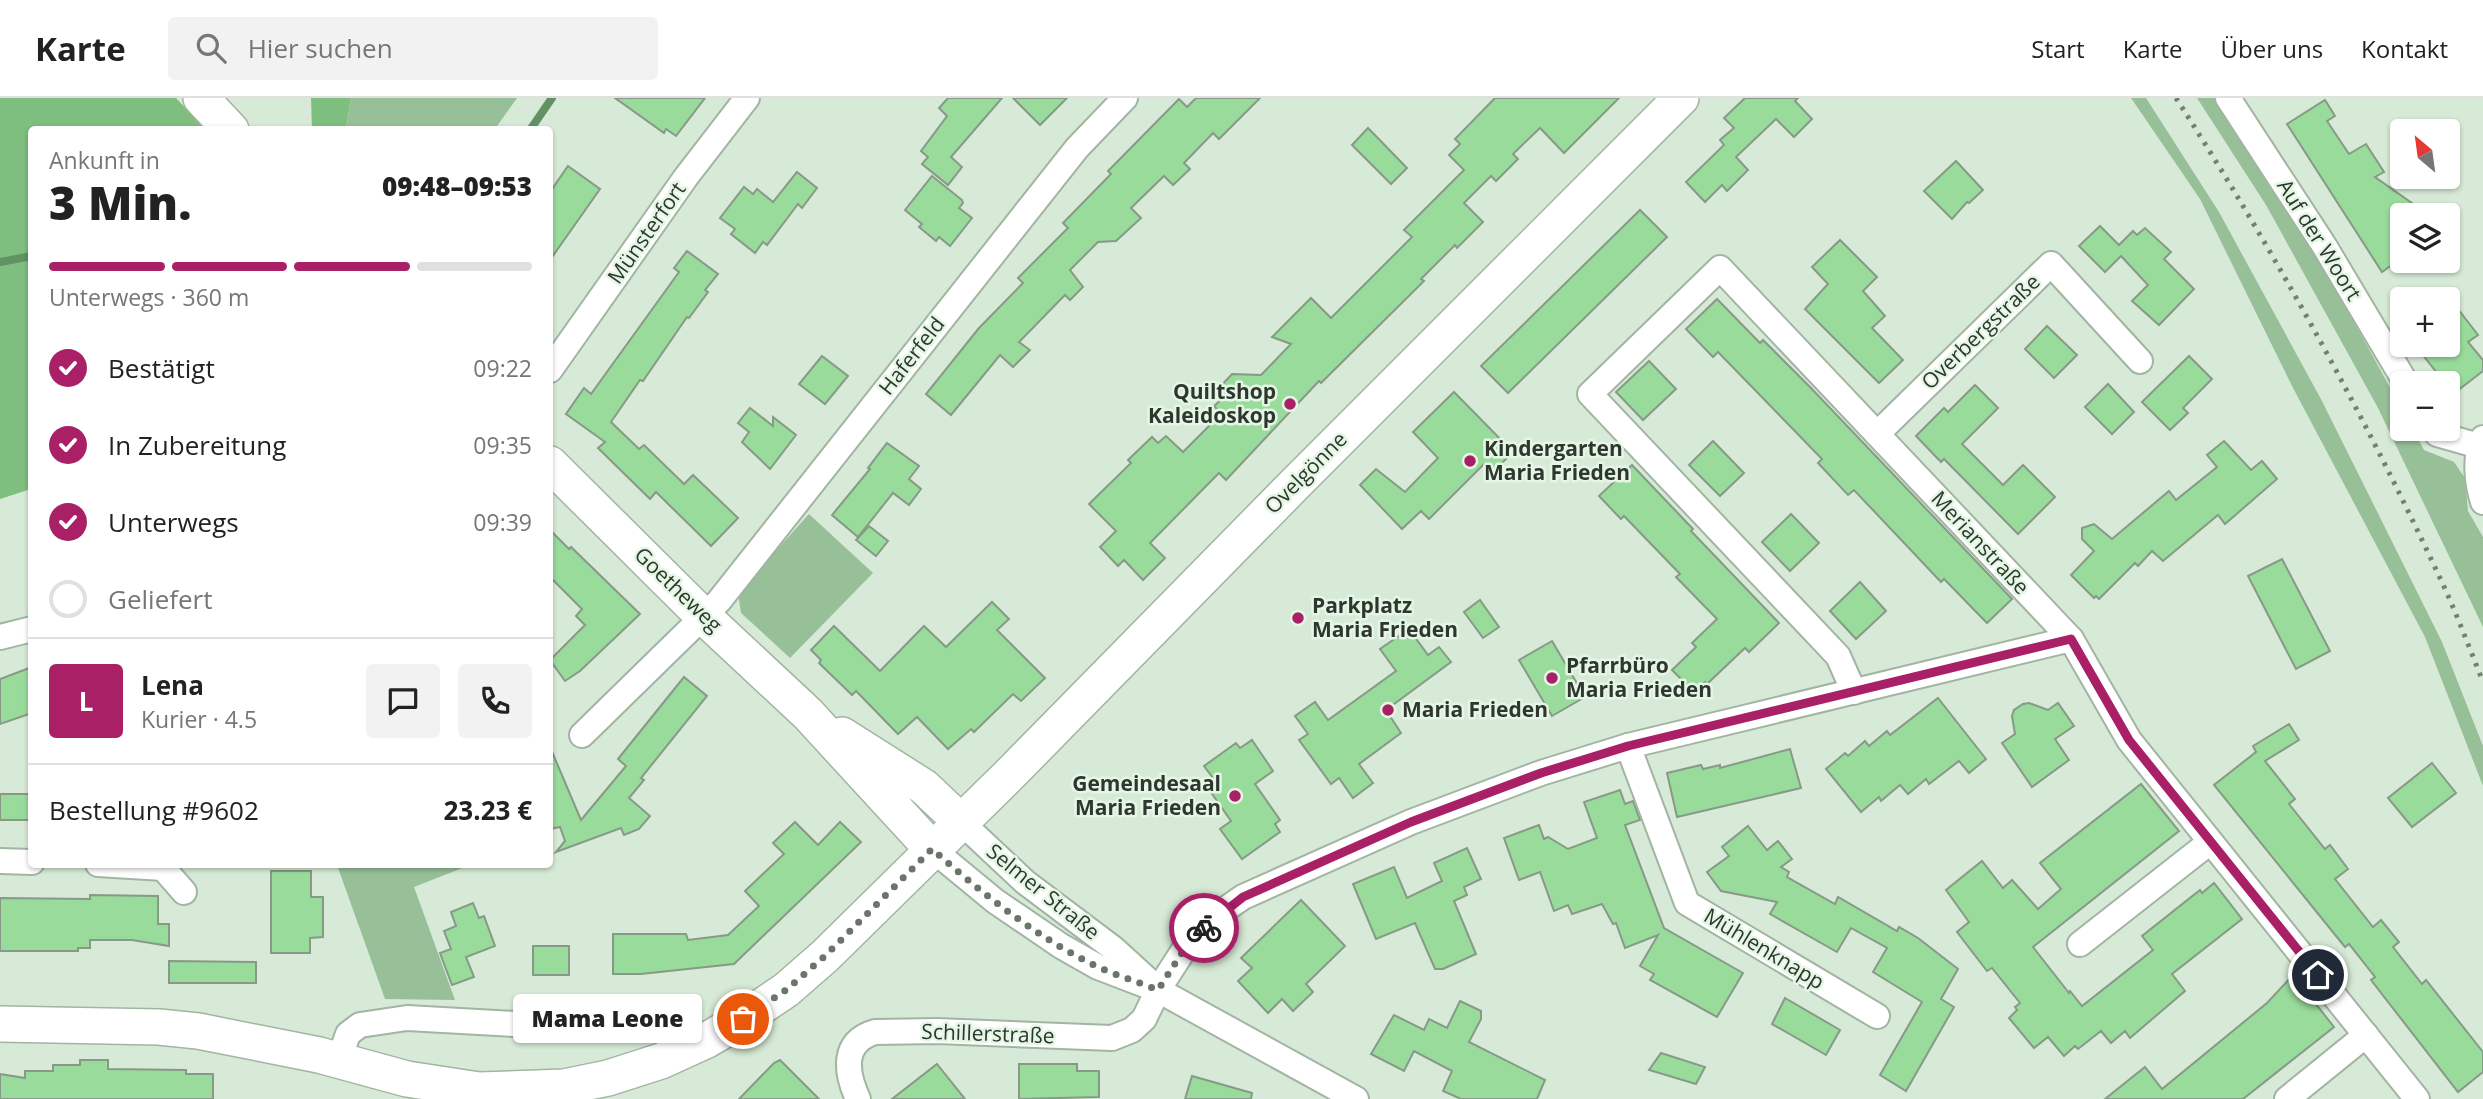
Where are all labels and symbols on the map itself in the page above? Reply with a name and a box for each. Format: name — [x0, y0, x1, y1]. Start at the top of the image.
north arrow — [2390, 119, 2460, 189]
street label: Auf der Woort — [2271, 173, 2368, 305]
street label: Münsterfort — [601, 176, 692, 289]
street label: Overbergstraße — [1915, 268, 2046, 395]
street label: Haferfeld — [872, 311, 950, 400]
place label: Quiltshop Kaleidoskop — [1148, 377, 1276, 429]
marker: Quiltshop Kaleidoskop — [1282, 396, 1298, 412]
street label: Ovelgönne — [1258, 425, 1352, 519]
place label: Kindergarten Maria Frieden — [1484, 434, 1630, 486]
marker: Kindergarten Maria Frieden — [1462, 453, 1478, 469]
street label: Merianstraße — [1926, 485, 2036, 600]
street label: Goetheweg — [629, 541, 728, 638]
place label: Parkplatz Maria Frieden — [1312, 591, 1458, 643]
marker: Parkplatz Maria Frieden — [1290, 610, 1306, 626]
place label: Pfarrbüro Maria Frieden — [1566, 651, 1712, 703]
marker: Pfarrbüro Maria Frieden — [1544, 670, 1560, 686]
place label: Maria Frieden — [1402, 695, 1548, 723]
marker: Maria Frieden — [1380, 702, 1396, 718]
place label: Gemeindesaal Maria Frieden — [1072, 769, 1221, 821]
marker: Gemeindesaal Maria Frieden — [1227, 788, 1243, 804]
street label: Selmer Straße — [981, 837, 1106, 946]
courier — [1169, 893, 1239, 963]
street label: Mühlenknapp — [1699, 901, 1830, 995]
pin — [2288, 945, 2348, 1005]
pin — [713, 989, 773, 1049]
callout: Mama Leone — [512, 995, 701, 1044]
street label: Schillerstraße — [921, 1017, 1055, 1049]

